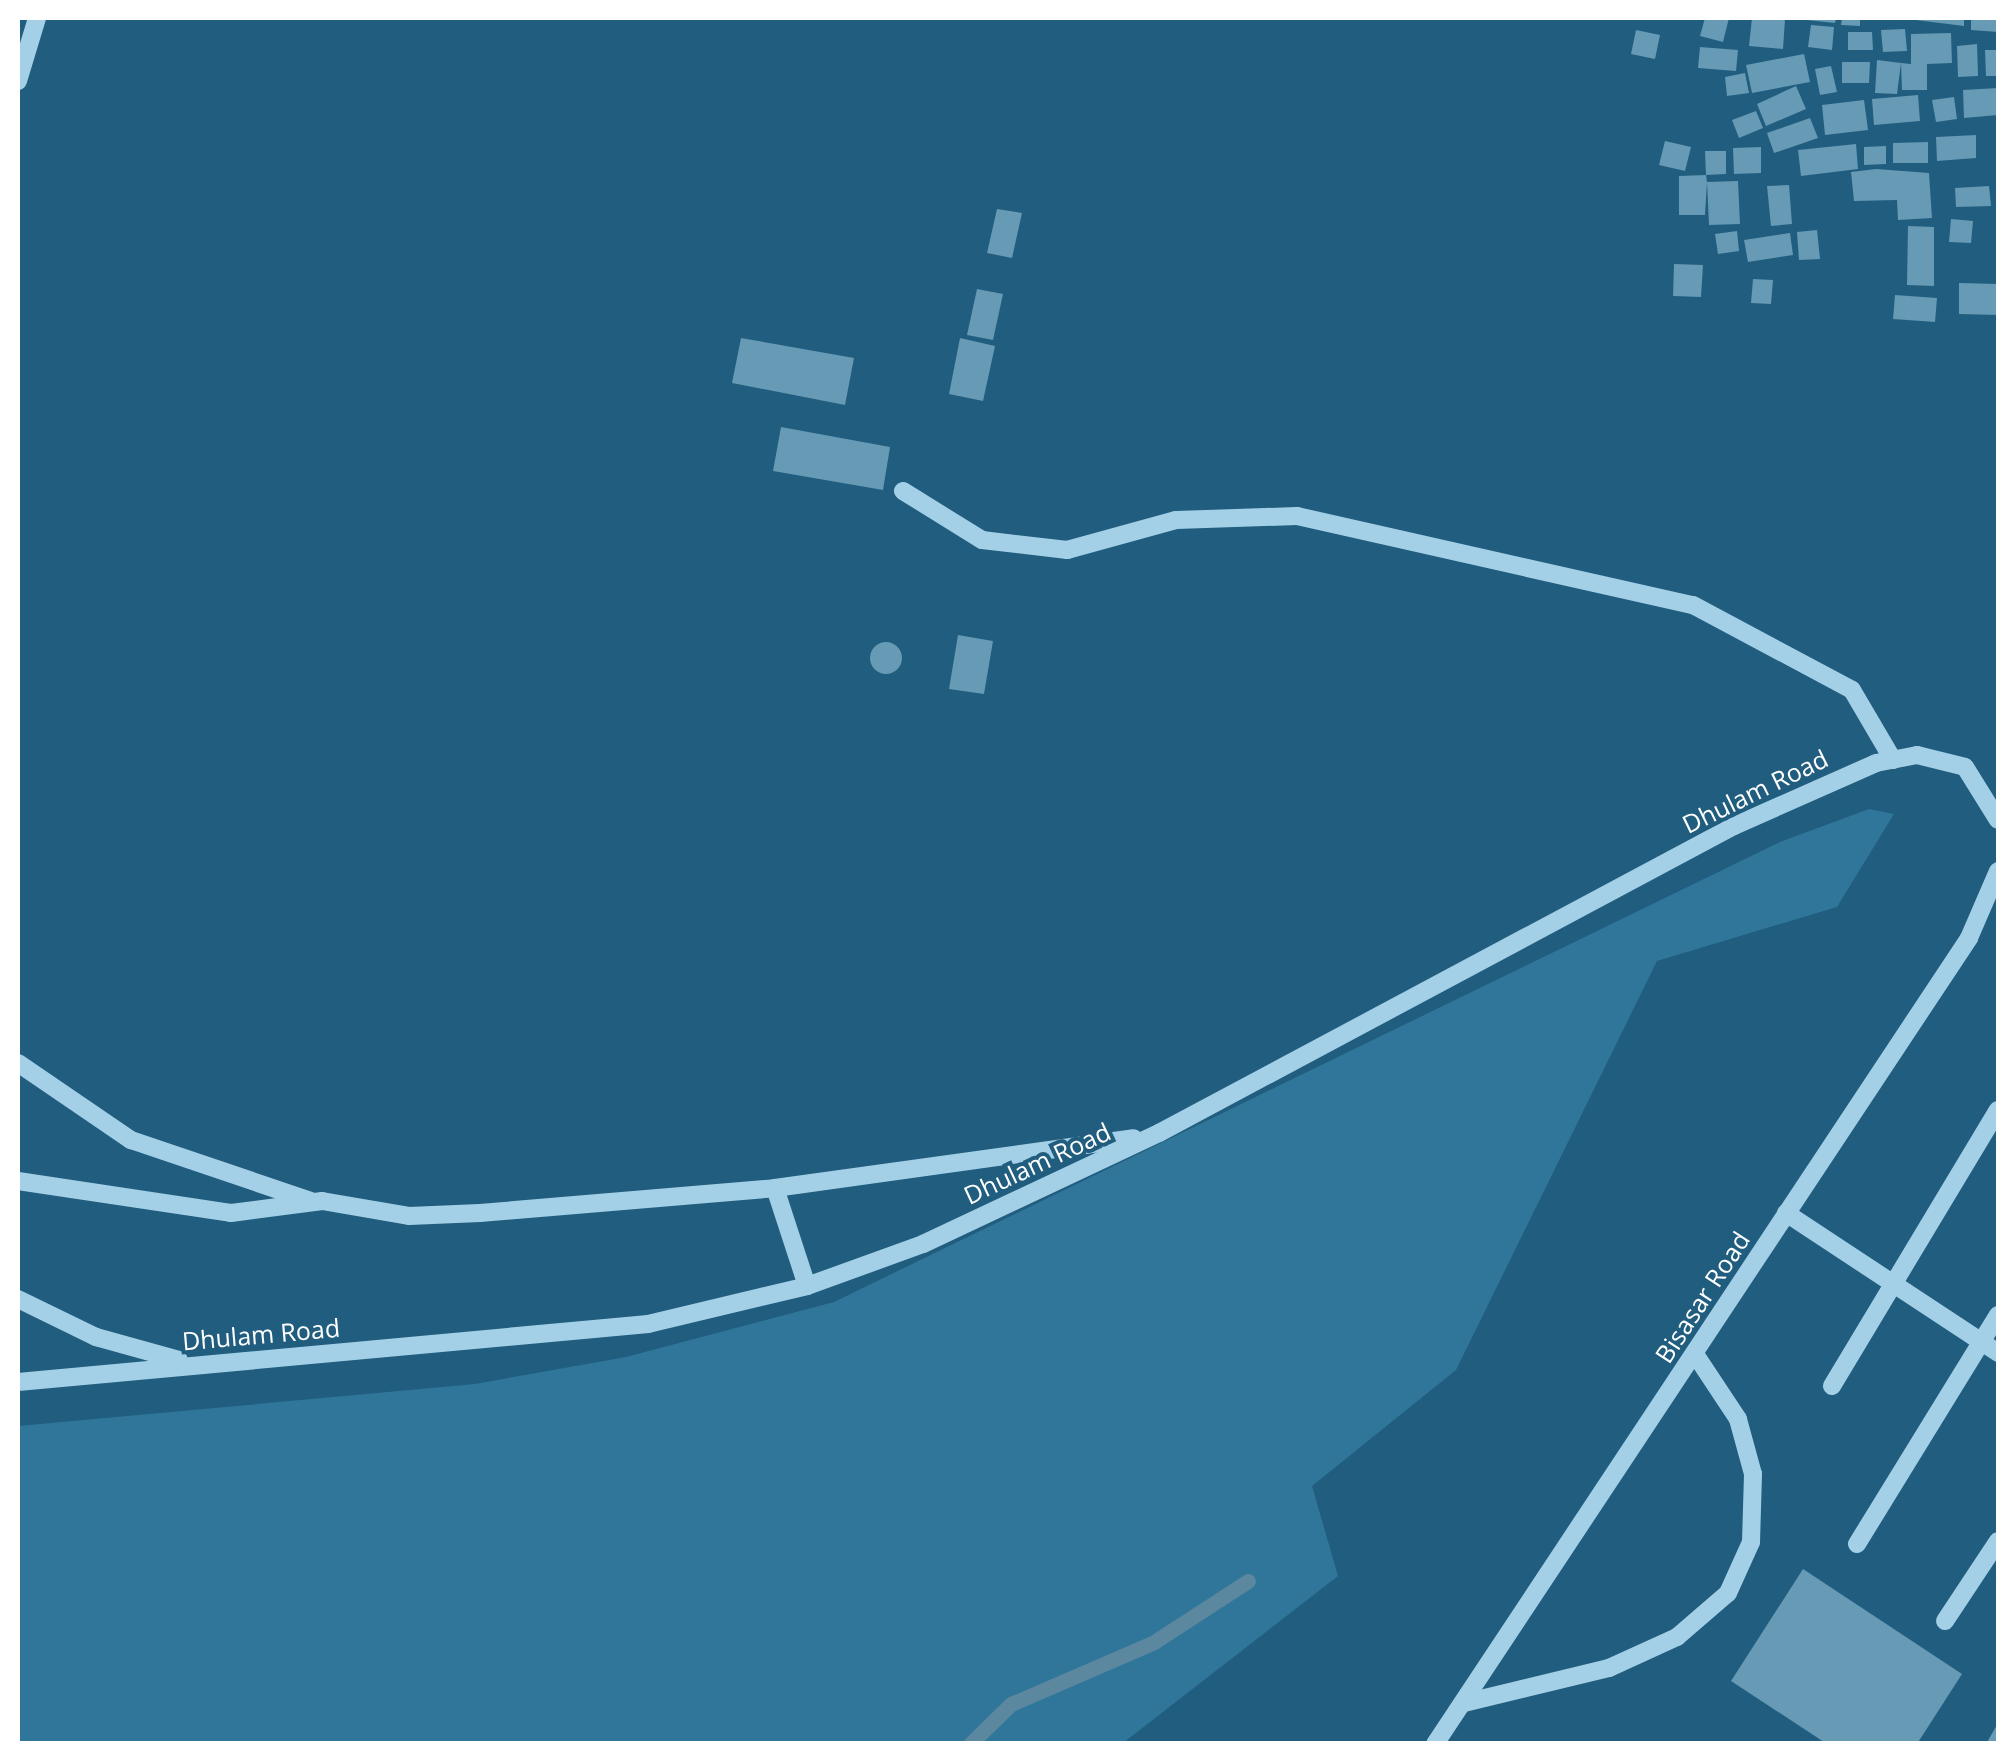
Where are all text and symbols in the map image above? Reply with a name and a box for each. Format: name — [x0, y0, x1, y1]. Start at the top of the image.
street label: Dhulam Road — [1677, 743, 1833, 839]
street label: Dhulam Road — [959, 1116, 1115, 1210]
street label: Bisasar Road — [1648, 1226, 1756, 1368]
street label: Dhulam Road — [181, 1312, 341, 1356]

